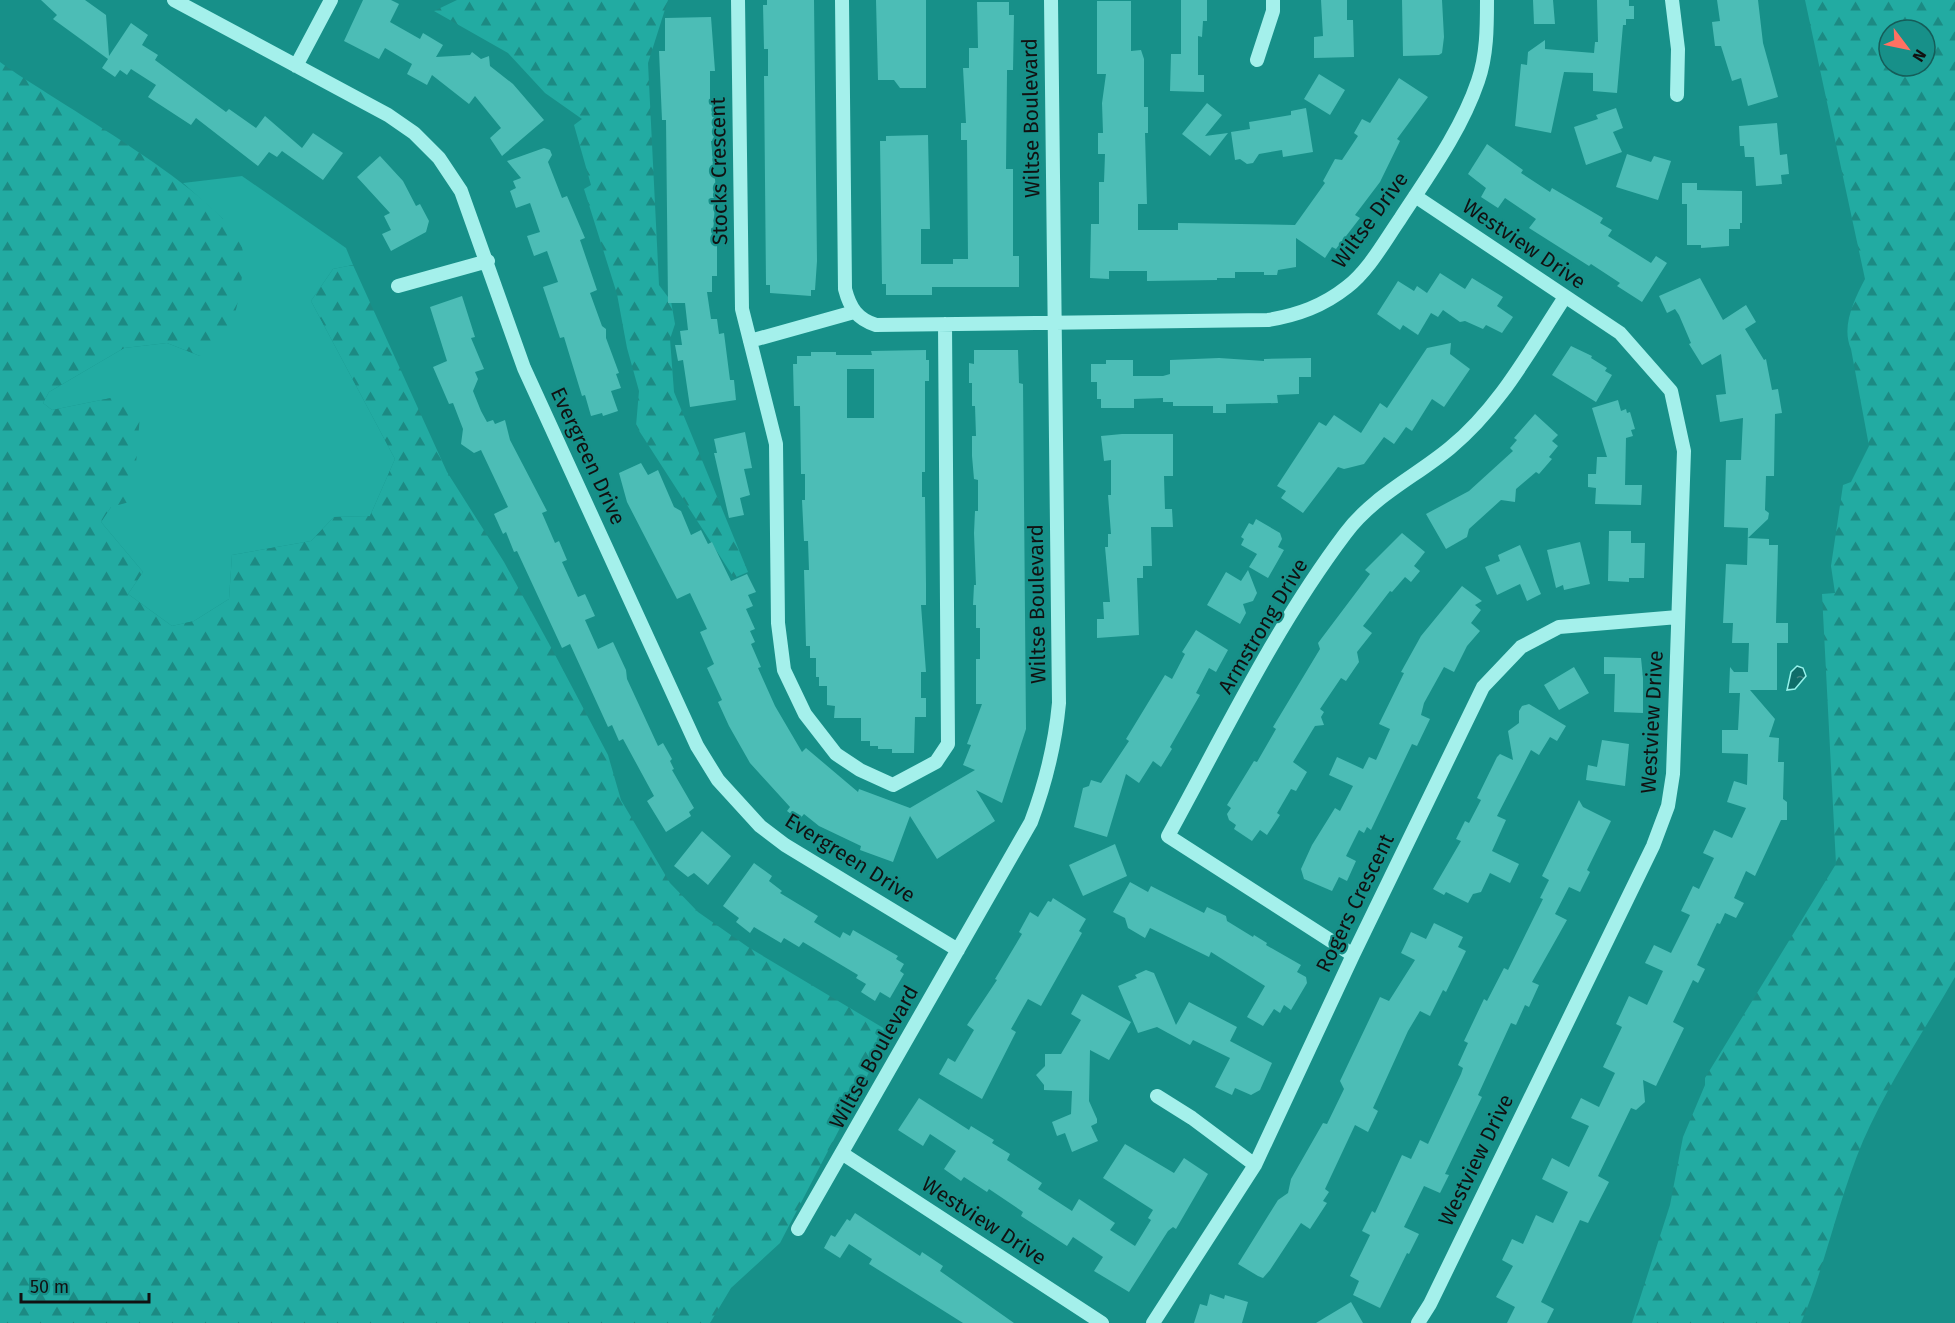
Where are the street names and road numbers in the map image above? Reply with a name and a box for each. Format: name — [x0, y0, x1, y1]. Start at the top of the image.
street label: Wiltse Boulevard — [1017, 38, 1045, 198]
street label: Stocks Crescent — [705, 96, 733, 245]
street label: Wiltse Drive — [1326, 167, 1414, 273]
street label: Westview Drive — [1457, 193, 1591, 295]
street label: Evergreen Drive — [545, 383, 631, 529]
street label: Wiltse Boulevard — [1023, 524, 1051, 684]
street label: Armstrong Drive — [1212, 554, 1314, 698]
street label: Westview Drive — [1635, 650, 1669, 794]
street label: Evergreen Drive — [780, 808, 920, 908]
street label: Rogers Crescent — [1310, 829, 1400, 977]
street label: Wiltse Boulevard — [824, 981, 924, 1133]
street label: Westview Drive — [1433, 1090, 1519, 1230]
street label: Westview Drive — [917, 1171, 1051, 1271]

